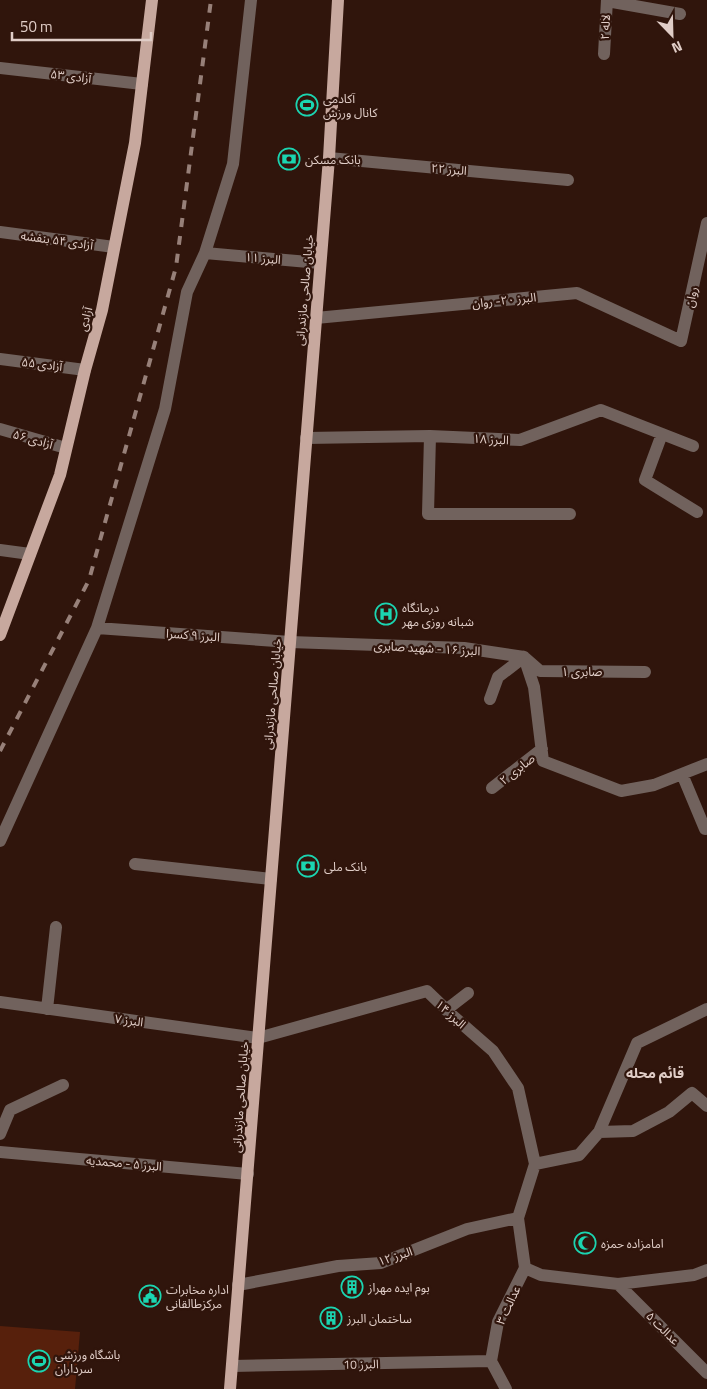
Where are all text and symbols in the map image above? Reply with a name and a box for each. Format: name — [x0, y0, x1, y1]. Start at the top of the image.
scale bar — [12, 10, 151, 42]
north arrow — [647, 10, 697, 60]
street label: لاله ۲ — [595, 14, 615, 40]
text: 50 m — [20, 15, 53, 38]
text: N — [669, 36, 686, 59]
street label: آزادی ۵۳ — [49, 64, 93, 88]
place label: آکادمی کانال ورزش — [323, 89, 379, 122]
sports icon: آکادمی کانال ورزش — [295, 93, 319, 117]
bank icon: بانک مسکن — [277, 147, 301, 171]
place label: بانک مسکن — [305, 150, 361, 169]
street label: البرز ۲۲ — [430, 158, 468, 180]
street label: آزادی ۵۴ بنفشه — [20, 226, 95, 255]
street label: خیابان صالحی مازندرانی — [290, 234, 318, 346]
street label: البرز ۱۱ — [244, 247, 282, 269]
street label: روان — [680, 285, 702, 309]
street label: البرز ۲۰- روان — [471, 287, 537, 313]
street label: آزادی — [73, 304, 97, 333]
street label: آزادی ۵۵ — [20, 352, 64, 376]
street label: آزادی ۵۶ — [11, 424, 56, 454]
street label: البرز ۱۸ — [473, 429, 509, 449]
place label: درمانگاه شبانه روزی مهر — [401, 598, 474, 631]
hospital icon: درمانگاه شبانه روزی مهر — [374, 602, 398, 626]
street label: البرز ۹ کسرا — [165, 624, 221, 646]
street label: البرز ۱۶ - شهید صابری — [373, 636, 481, 660]
street label: خیابان صالحی مازندرانی — [258, 638, 286, 750]
street label: صابری ۱ — [562, 662, 603, 681]
street label: صابری ۲ — [495, 749, 539, 789]
bank icon: بانک ملی — [296, 854, 320, 878]
place label: بانک ملی — [324, 857, 367, 876]
street label: البرز ۱۴ — [431, 995, 471, 1033]
street label: البرز ۷ — [113, 1009, 145, 1031]
street label: خیابان صالحی مازندرانی — [227, 1041, 253, 1153]
district label: قائم محله — [626, 1062, 684, 1084]
street label: البرز ۵ - محمدیه — [85, 1150, 163, 1176]
mosque icon: امامزاده حمزه — [573, 1231, 597, 1255]
place label: امامزاده حمزه — [601, 1234, 664, 1253]
street label: البرز ۱۲ — [375, 1241, 415, 1271]
building icon: بوم ایده مهراز — [340, 1275, 364, 1299]
place label: بوم ایده مهراز — [367, 1278, 430, 1297]
place label: اداره مخابرات مرکزطالقانی — [166, 1280, 229, 1313]
street label: عدالت ۳ — [491, 1282, 525, 1328]
public building icon: اداره مخابرات مرکزطالقانی — [138, 1284, 162, 1308]
building icon: ساختمان البرز — [319, 1306, 343, 1330]
street label: عدالت ۵ — [642, 1307, 684, 1349]
place label: ساختمان البرز — [346, 1309, 412, 1328]
place label: باشگاه ورزشی سرداران — [55, 1345, 120, 1378]
sports icon: باشگاه ورزشی سرداران — [27, 1349, 51, 1373]
street label: البرز 10 — [343, 1354, 379, 1374]

